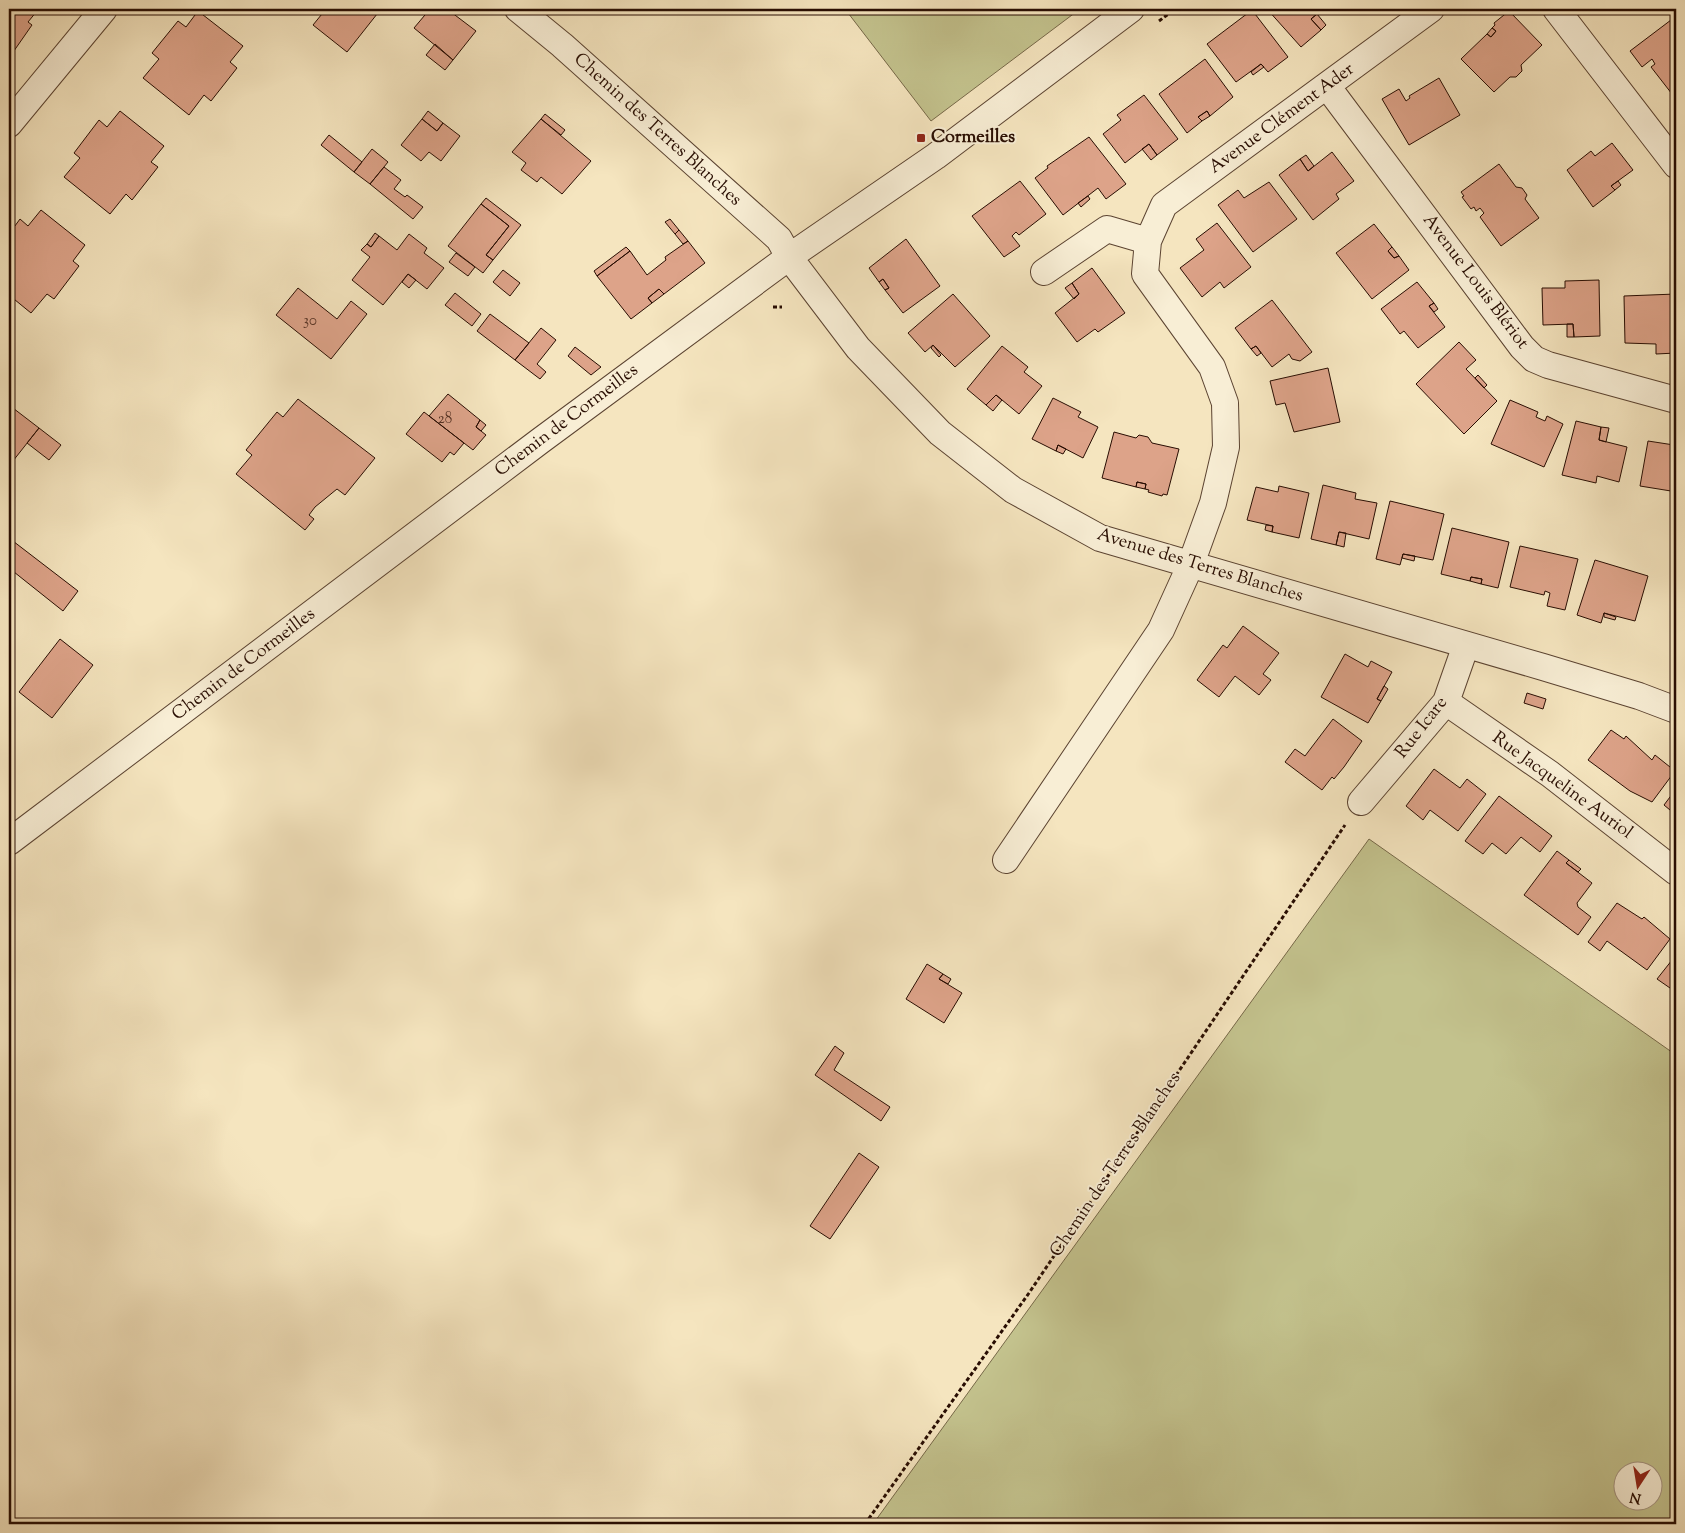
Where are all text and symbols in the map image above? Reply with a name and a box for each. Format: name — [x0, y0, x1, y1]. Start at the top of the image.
street label: Chemin des Terres Blanches — [567, 47, 747, 213]
street label: Avenue Clément Ader — [1204, 57, 1360, 181]
place label: Cormeilles — [931, 125, 1015, 151]
marker: Cormeilles — [915, 132, 927, 144]
street label: Avenue Louis Blériot — [1415, 209, 1535, 355]
house number: 30 — [303, 311, 317, 332]
street label: Chemin de Cormeilles — [490, 358, 644, 484]
house number: 28 — [438, 409, 452, 430]
street label: Avenue des Terres Blanches — [1094, 522, 1306, 610]
street label: Chemin de Cormeilles — [167, 602, 321, 728]
street label: Rue Icare — [1390, 692, 1454, 764]
street label: Rue Jacqueline Auriol — [1486, 726, 1638, 846]
street label: Chemin des Terres Blanches — [1044, 1067, 1188, 1263]
north arrow — [1612, 1460, 1662, 1510]
text: N — [1628, 1486, 1643, 1508]

